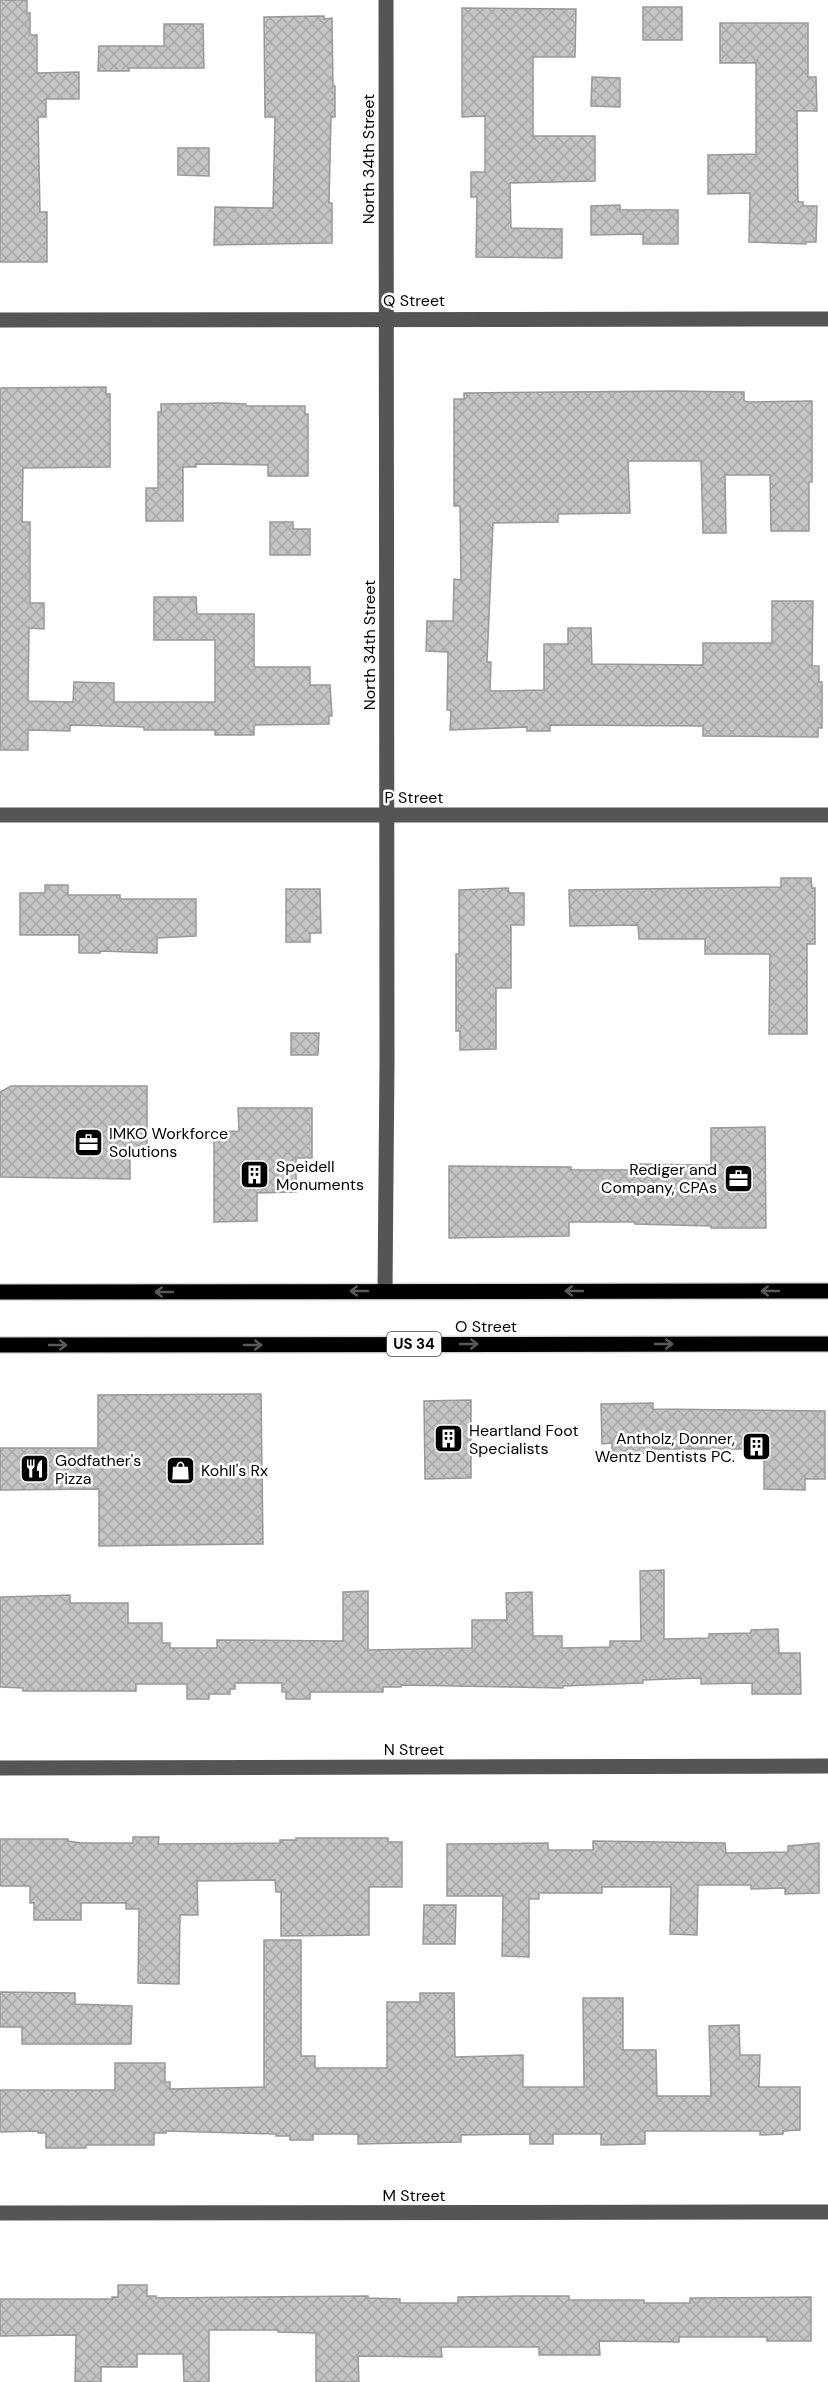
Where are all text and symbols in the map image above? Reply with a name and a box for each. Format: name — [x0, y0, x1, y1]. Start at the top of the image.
street label: North 34th Street — [358, 94, 379, 224]
street label: Q Street — [383, 290, 445, 311]
street label: North 34th Street — [359, 580, 380, 710]
street label: P Street — [385, 787, 443, 808]
place label: IMKO Workforce Solutions — [109, 1123, 228, 1162]
office icon: IMKO Workforce Solutions — [72, 1126, 104, 1158]
place label: Speidell Monuments — [276, 1156, 364, 1195]
building icon: Speidell Monuments — [239, 1159, 271, 1191]
place label: Rediger and Company, CPAs — [601, 1159, 717, 1198]
office icon: Rediger and Company, CPAs — [722, 1162, 754, 1194]
one-way arrow — [349, 1285, 369, 1297]
one-way arrow — [565, 1285, 585, 1297]
one-way arrow — [760, 1285, 780, 1297]
one-way arrow — [154, 1286, 174, 1298]
street label: O Street — [455, 1316, 517, 1337]
road number: US 34 — [387, 1332, 441, 1356]
one-way arrow — [459, 1338, 479, 1350]
one-way arrow — [654, 1338, 674, 1350]
one-way arrow — [48, 1339, 68, 1351]
one-way arrow — [243, 1339, 263, 1351]
place label: Heartland Foot Specialists — [469, 1420, 579, 1459]
building icon: Heartland Foot Specialists — [432, 1423, 464, 1455]
place label: Antholz, Donner, Wentz Dentists PC. — [595, 1428, 735, 1467]
building icon: Antholz, Donner, Wentz Dentists PC. — [740, 1431, 772, 1463]
place label: Godfather's Pizza — [55, 1450, 141, 1489]
restaurant icon: Godfather's Pizza — [18, 1453, 50, 1485]
shop icon: Kohll's Rx — [164, 1454, 196, 1486]
place label: Kohll's Rx — [201, 1460, 268, 1481]
street label: N Street — [384, 1739, 444, 1760]
street label: M Street — [382, 2185, 446, 2206]

